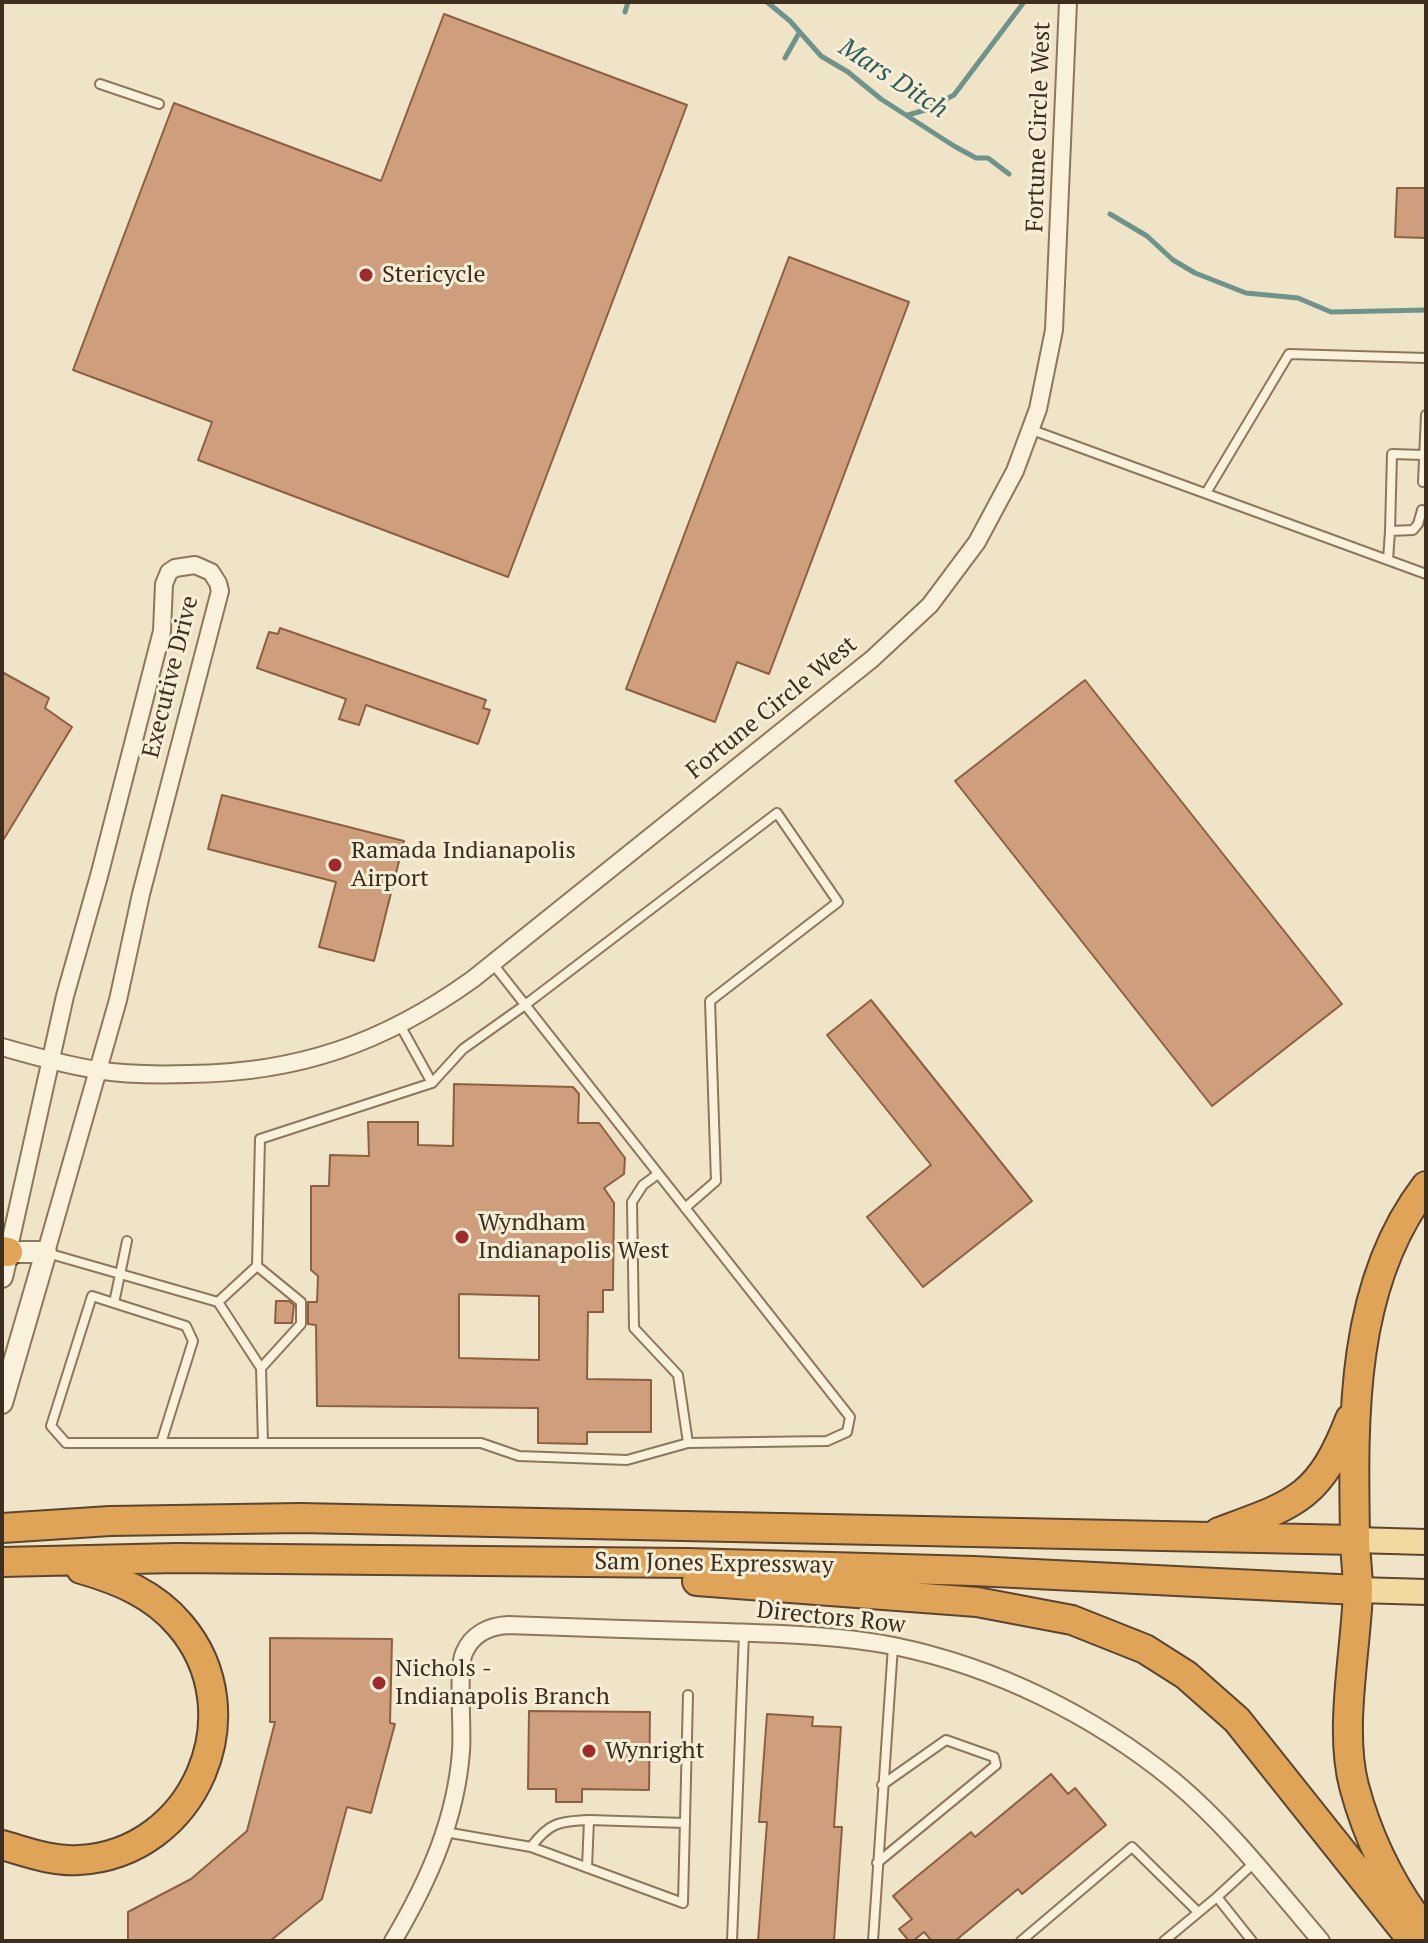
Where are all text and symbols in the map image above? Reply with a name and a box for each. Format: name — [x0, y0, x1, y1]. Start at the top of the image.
street label: Fortune Circle West — [1021, 21, 1057, 233]
water label: Mars Ditch — [833, 32, 953, 126]
place label: Stericycle — [382, 261, 486, 289]
marker: Stericycle — [357, 266, 375, 284]
street label: Executive Drive — [137, 593, 205, 761]
street label: Fortune Circle West — [681, 630, 863, 786]
place label: Ramada Indianapolis Airport — [351, 837, 576, 893]
marker: Ramada Indianapolis Airport — [326, 856, 344, 874]
place label: Wyndham Indianapolis West — [478, 1209, 669, 1265]
marker: Wyndham Indianapolis West — [453, 1228, 471, 1246]
street label: Sam Jones Expressway — [594, 1548, 834, 1580]
street label: Directors Row — [755, 1596, 907, 1640]
place label: Nichols - Indianapolis Branch — [395, 1655, 610, 1711]
marker: Nichols - Indianapolis Branch — [370, 1674, 388, 1692]
place label: Wynright — [605, 1737, 705, 1765]
marker: Wynright — [580, 1742, 598, 1760]

